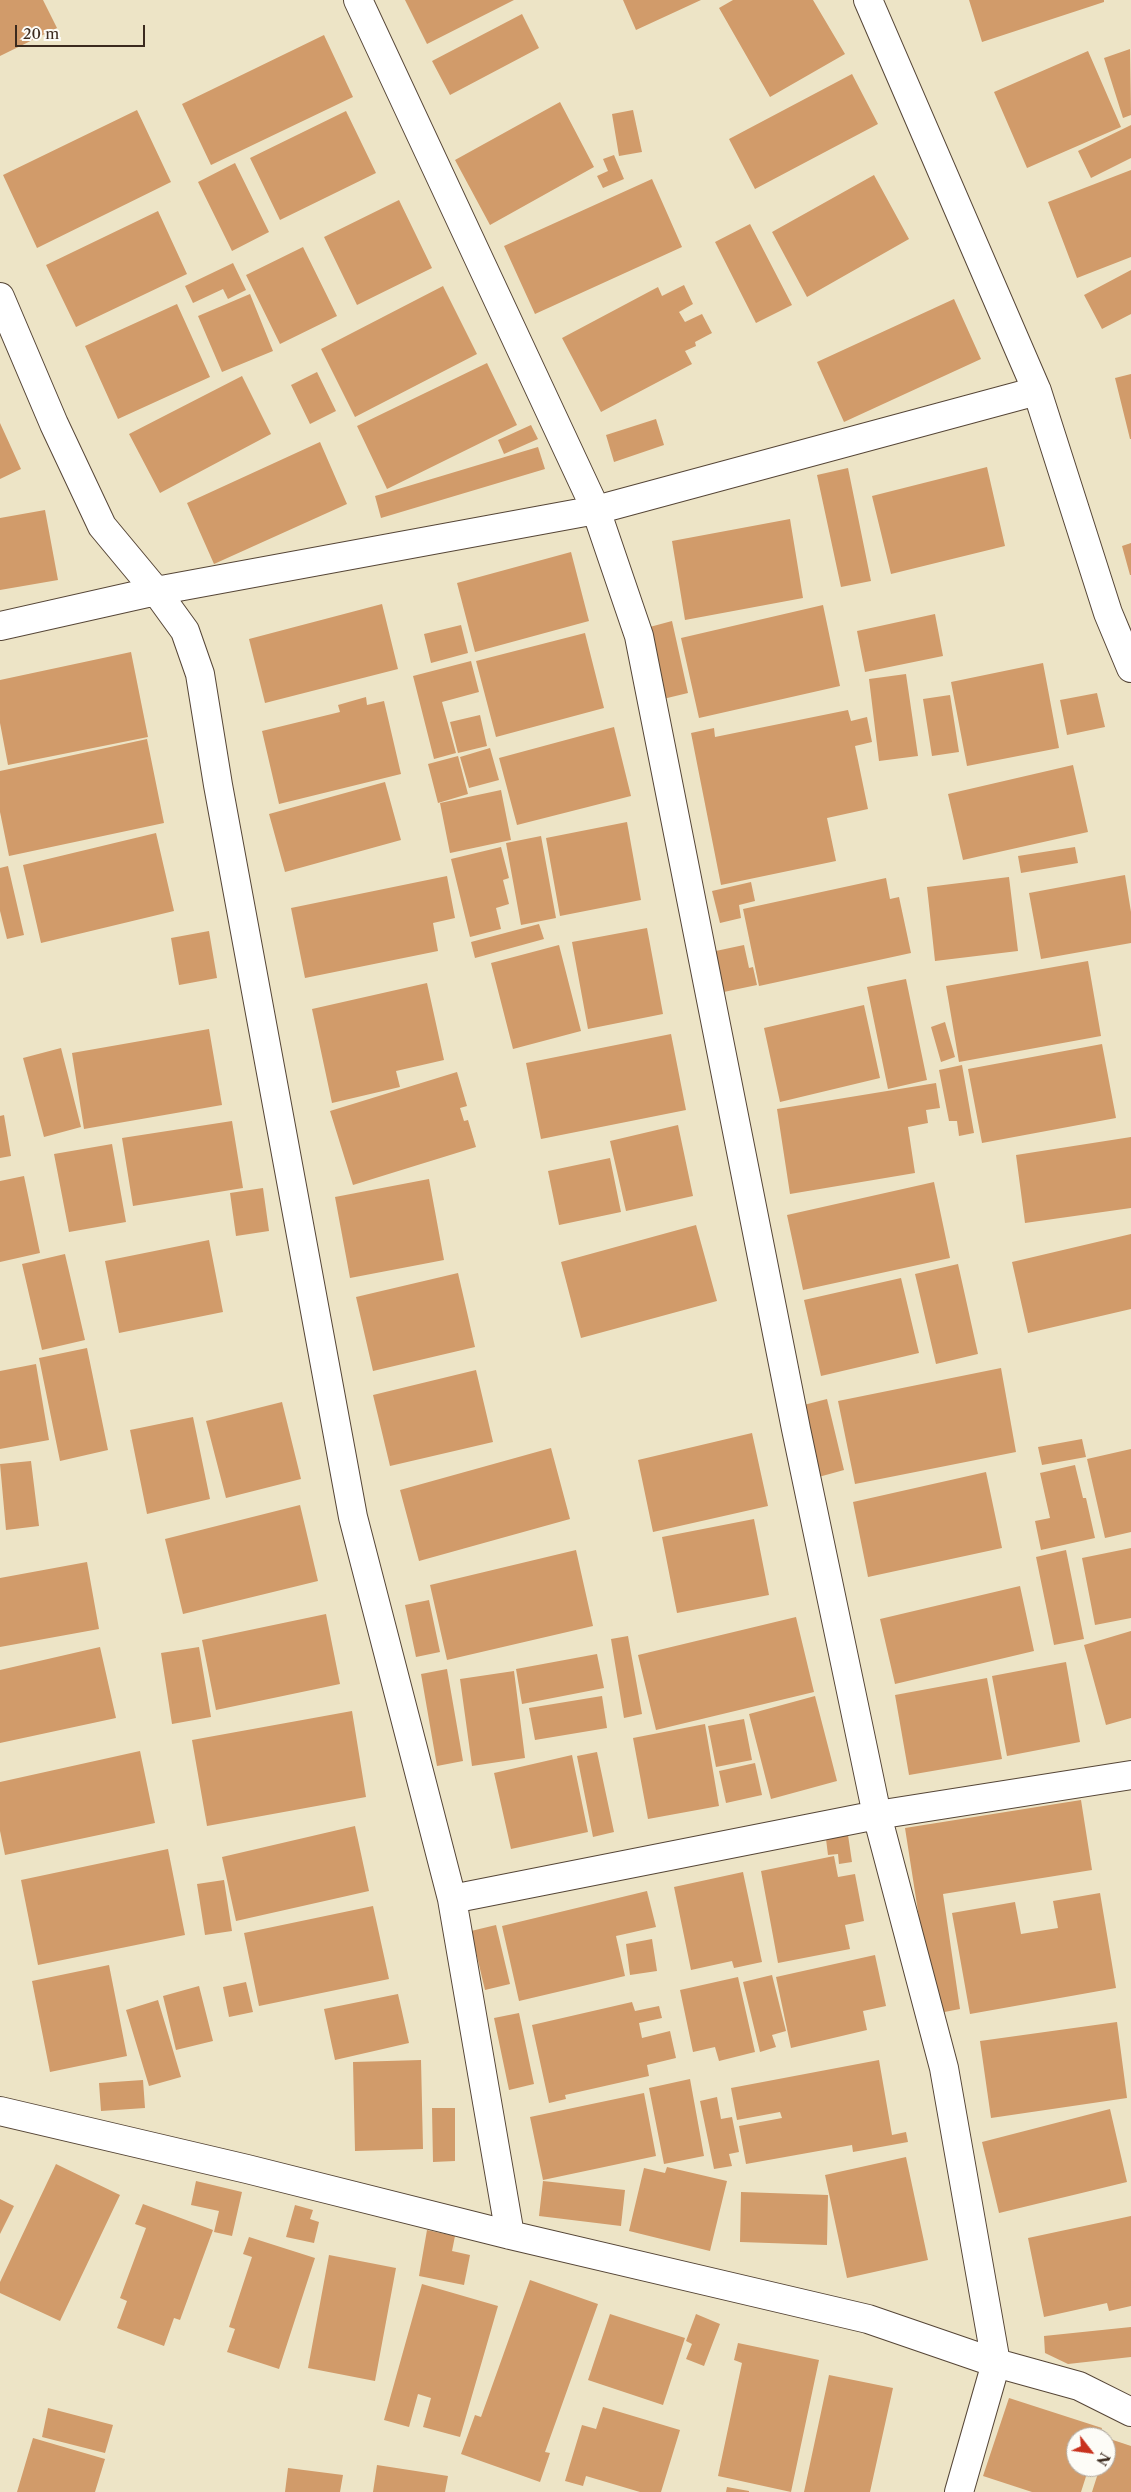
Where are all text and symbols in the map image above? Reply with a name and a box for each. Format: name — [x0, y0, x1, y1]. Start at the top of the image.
scale bar — [18, 15, 148, 47]
text: 20 m — [23, 24, 59, 43]
north arrow — [1066, 2427, 1116, 2477]
text: N — [1092, 2449, 1114, 2469]

